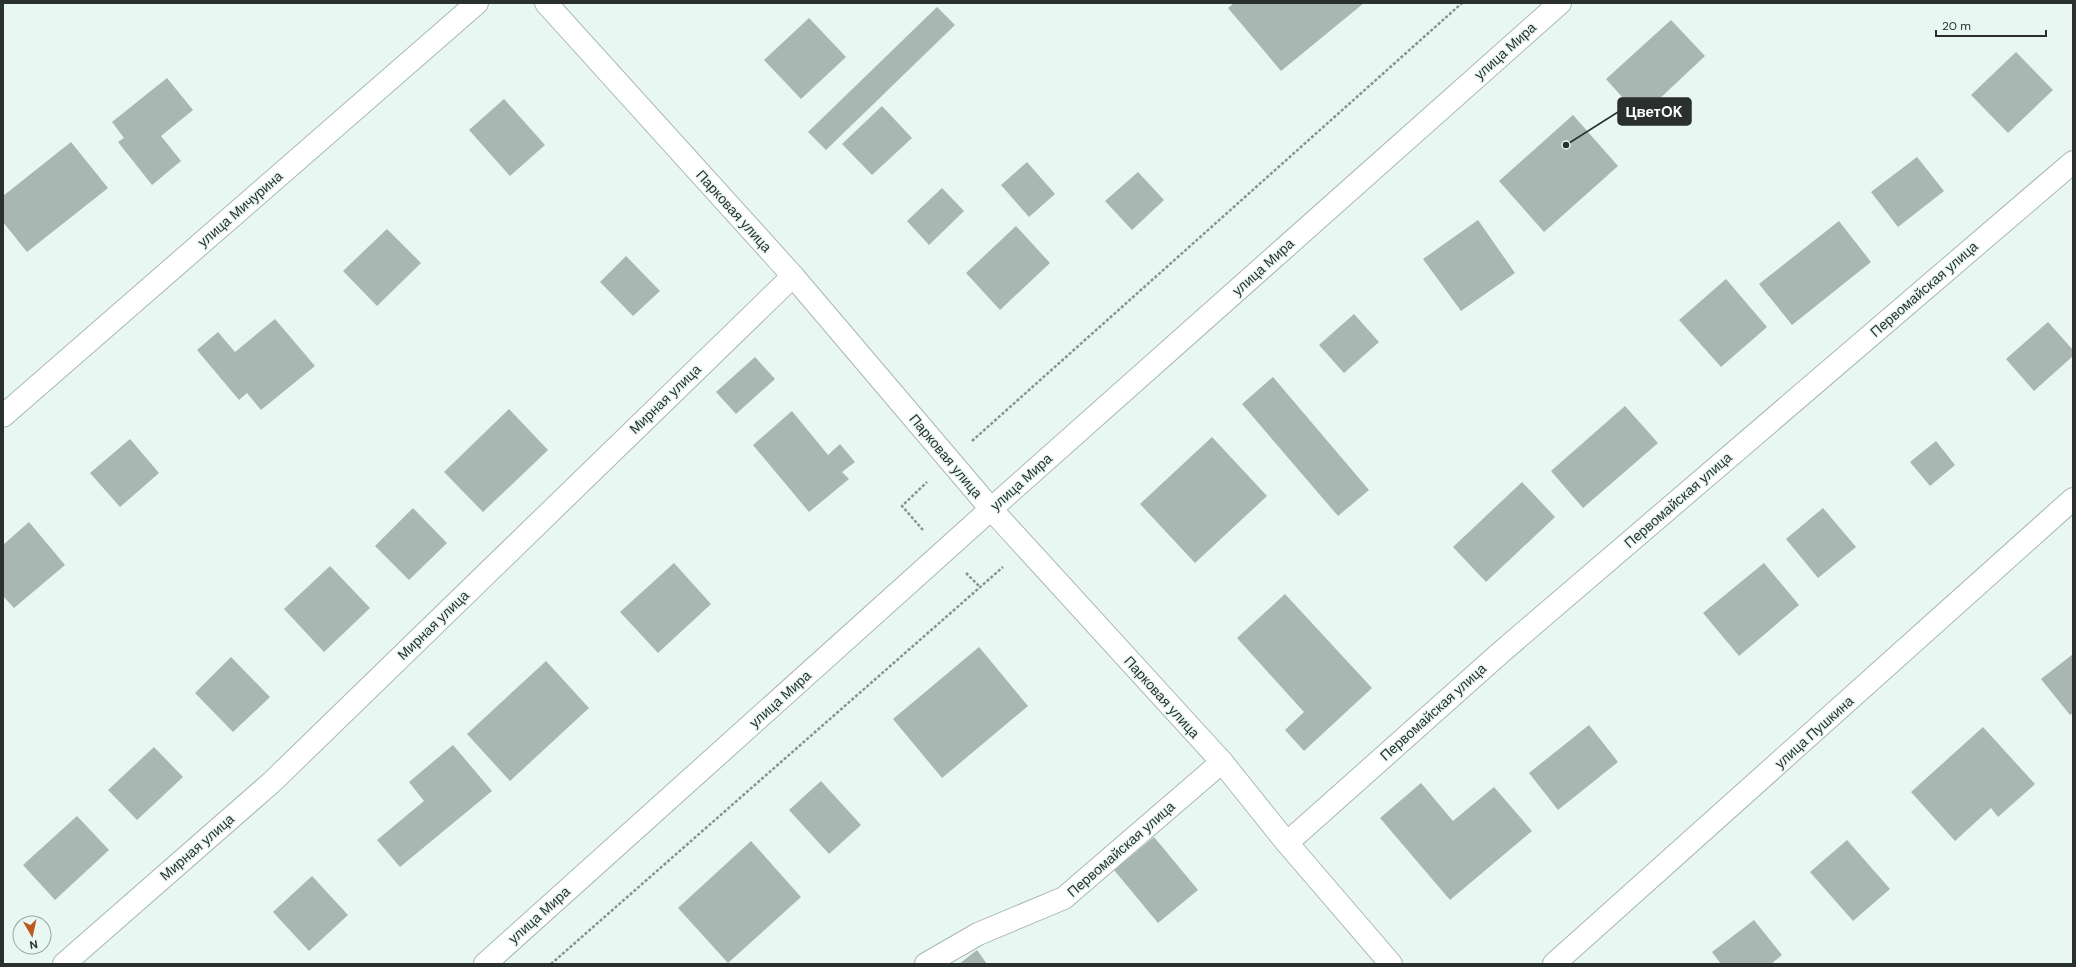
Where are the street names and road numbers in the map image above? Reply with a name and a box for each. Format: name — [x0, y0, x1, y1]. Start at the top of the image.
street label: улица Мира — [1470, 18, 1540, 84]
street label: Парковая улица — [692, 166, 776, 256]
street label: улица Мичурина — [194, 167, 286, 251]
street label: улица Мира — [1228, 234, 1298, 300]
street label: Первомайская улица — [1866, 237, 1982, 341]
street label: Мирная улица — [625, 360, 705, 438]
street label: Парковая улица — [905, 410, 987, 502]
street label: Первомайская улица — [1620, 448, 1736, 552]
street label: улица Мира — [986, 449, 1056, 515]
street label: Мирная улица — [393, 586, 473, 664]
street label: Парковая улица — [1120, 652, 1204, 742]
street label: Первомайская улица — [1376, 659, 1490, 765]
street label: улица Мира — [745, 666, 815, 732]
street label: улица Пушкина — [1771, 692, 1857, 772]
street label: Первомайская улица — [1063, 797, 1179, 901]
street label: Мирная улица — [156, 810, 238, 884]
street label: улица Мира — [504, 882, 574, 948]

